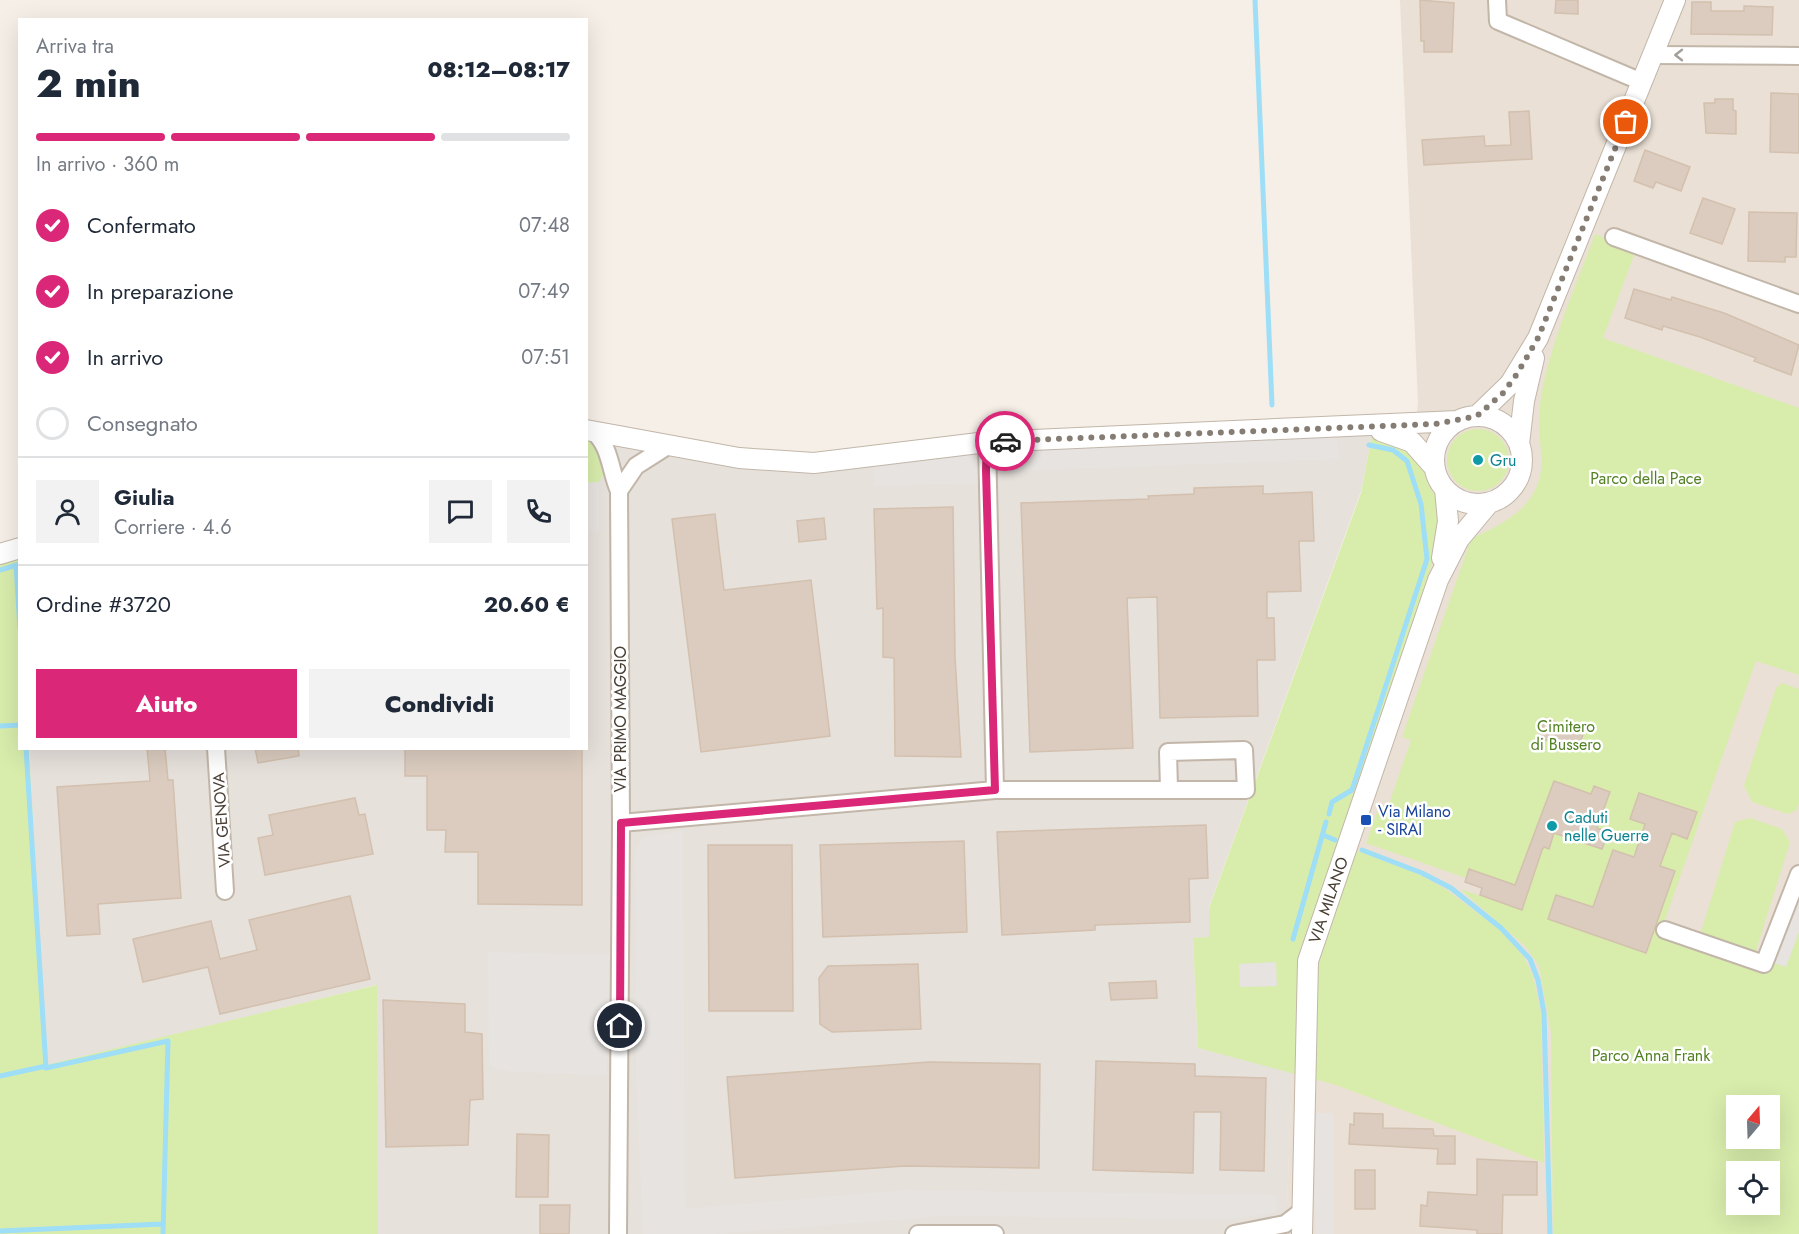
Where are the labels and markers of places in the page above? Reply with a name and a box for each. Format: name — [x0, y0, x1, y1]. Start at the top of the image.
pin — [1600, 96, 1651, 147]
place label: Gru — [1490, 449, 1516, 472]
marker: Gru — [1471, 453, 1485, 467]
place label: Via Milano - SIRAI — [1378, 800, 1451, 841]
place label: Caduti nelle Guerre — [1564, 806, 1649, 847]
marker: Via Milano - SIRAI — [1359, 813, 1373, 827]
marker: Caduti nelle Guerre — [1545, 819, 1559, 833]
pin — [594, 1000, 645, 1051]

